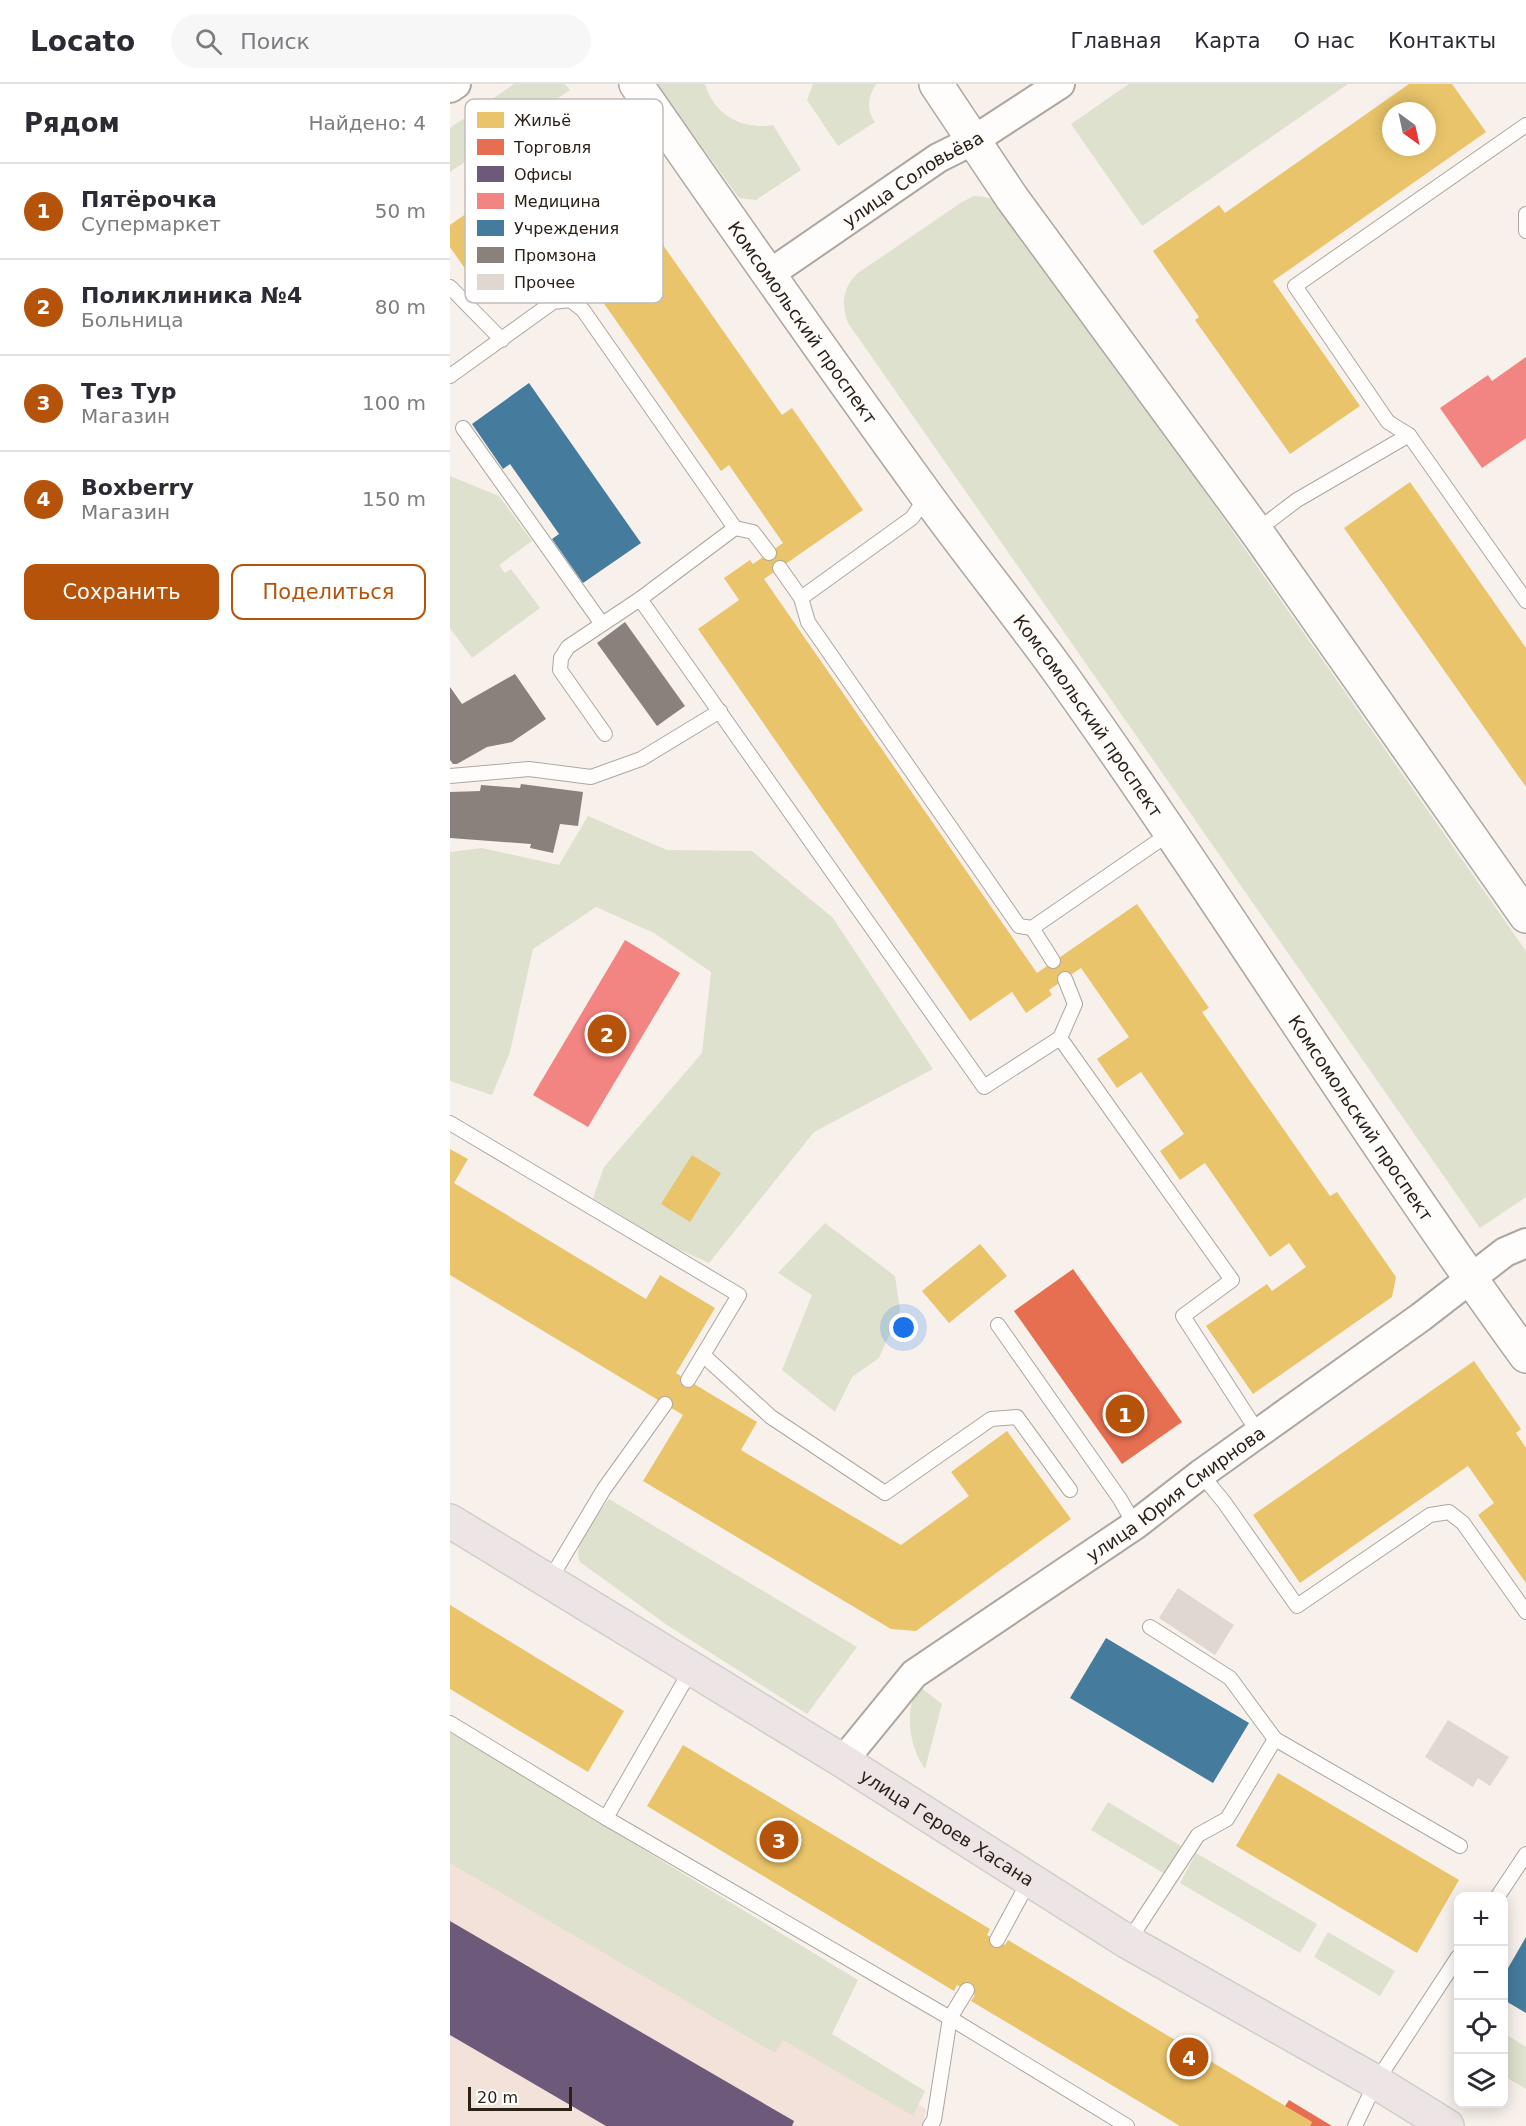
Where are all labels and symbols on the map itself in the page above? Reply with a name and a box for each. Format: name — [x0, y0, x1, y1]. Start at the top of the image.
legend — [465, 99, 663, 303]
north arrow — [1382, 102, 1436, 156]
text: Жильё — [514, 111, 571, 130]
street label: улица Соловьёва — [838, 126, 987, 231]
text: Торговля — [513, 138, 591, 157]
text: Офисы — [514, 165, 572, 184]
text: Медицина — [514, 192, 601, 211]
street label: Комсомольский проспект — [724, 217, 882, 428]
text: Учреждения — [514, 219, 619, 238]
text: Промзона — [514, 246, 597, 265]
text: Прочее — [514, 273, 575, 292]
street label: Комсомольский проспект — [1010, 610, 1167, 821]
street label: Комсомольский проспект — [1285, 1011, 1438, 1225]
pin: 2 — [588, 1012, 626, 1056]
your location — [889, 1313, 918, 1342]
pin: 1 — [1106, 1392, 1144, 1436]
street label: улица Юрия Смирнова — [1082, 1422, 1269, 1565]
street label: улица Героев Хасана — [856, 1764, 1038, 1890]
pin: 3 — [760, 1818, 798, 1862]
pin: 4 — [1170, 2034, 1208, 2080]
scale bar — [468, 2084, 572, 2112]

